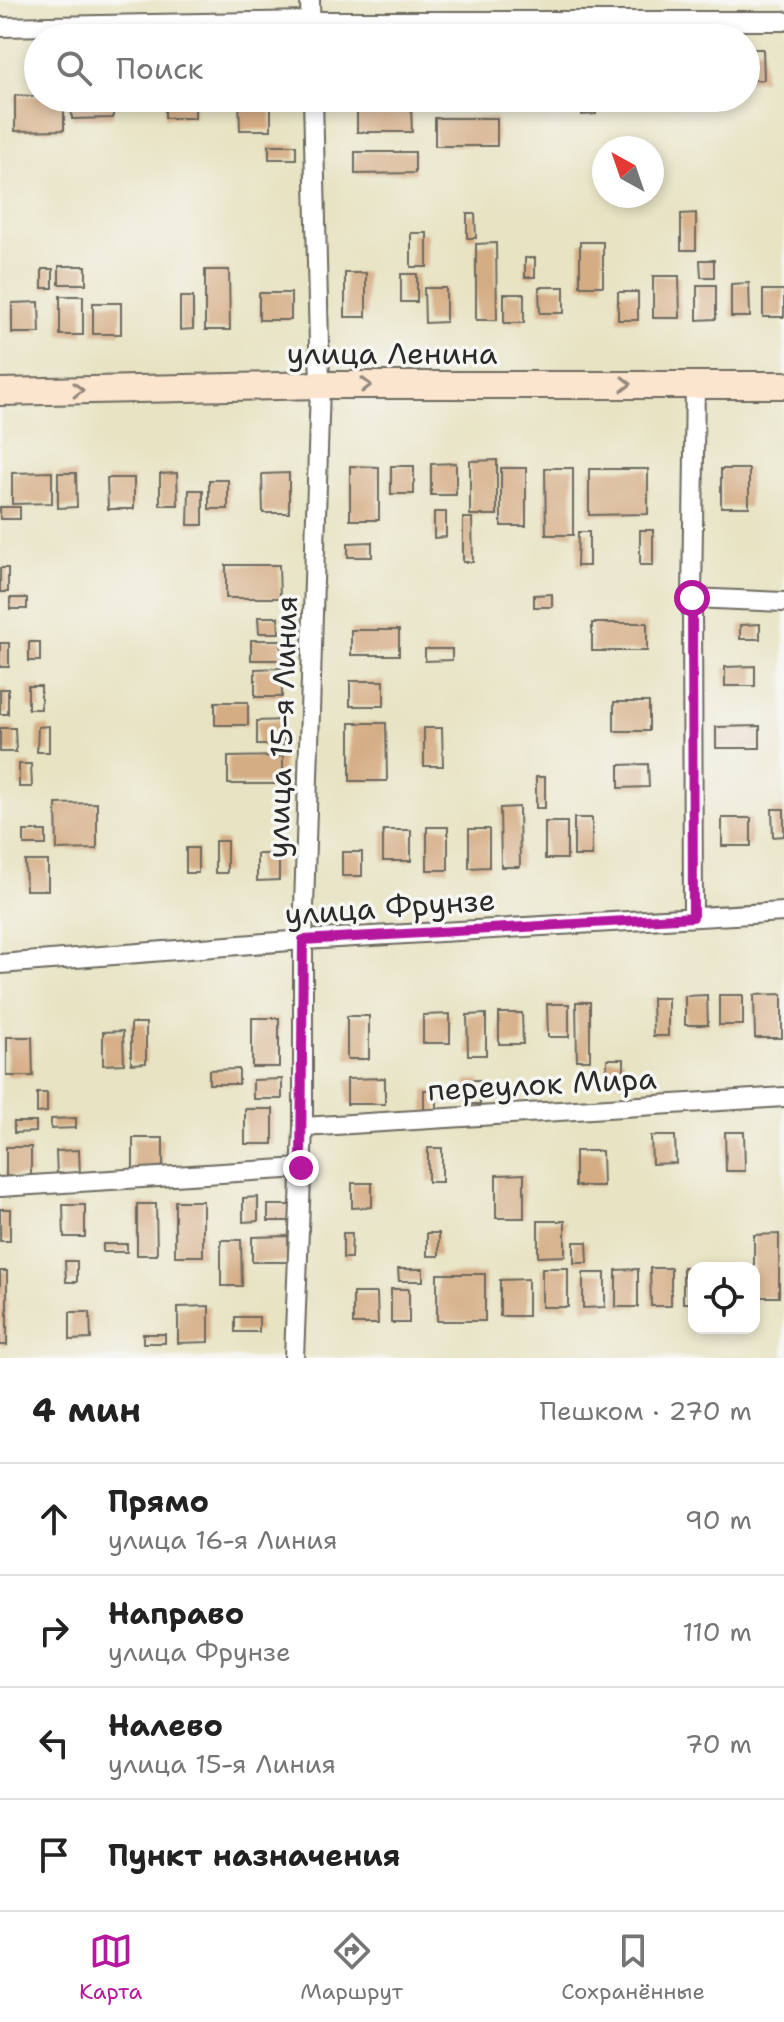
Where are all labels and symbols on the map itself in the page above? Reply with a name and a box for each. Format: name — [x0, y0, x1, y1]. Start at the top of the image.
north arrow — [592, 136, 664, 208]
street label: улица Ленина — [287, 333, 498, 374]
one-way arrow — [620, 375, 633, 393]
one-way arrow — [360, 376, 373, 394]
one-way arrow — [72, 381, 85, 399]
route start — [674, 580, 710, 616]
street label: улица 15-я Линия — [257, 595, 307, 859]
street label: улица Фрунзе — [283, 879, 497, 935]
street label: переулок Мира — [426, 1058, 658, 1110]
route end — [283, 1150, 319, 1186]

